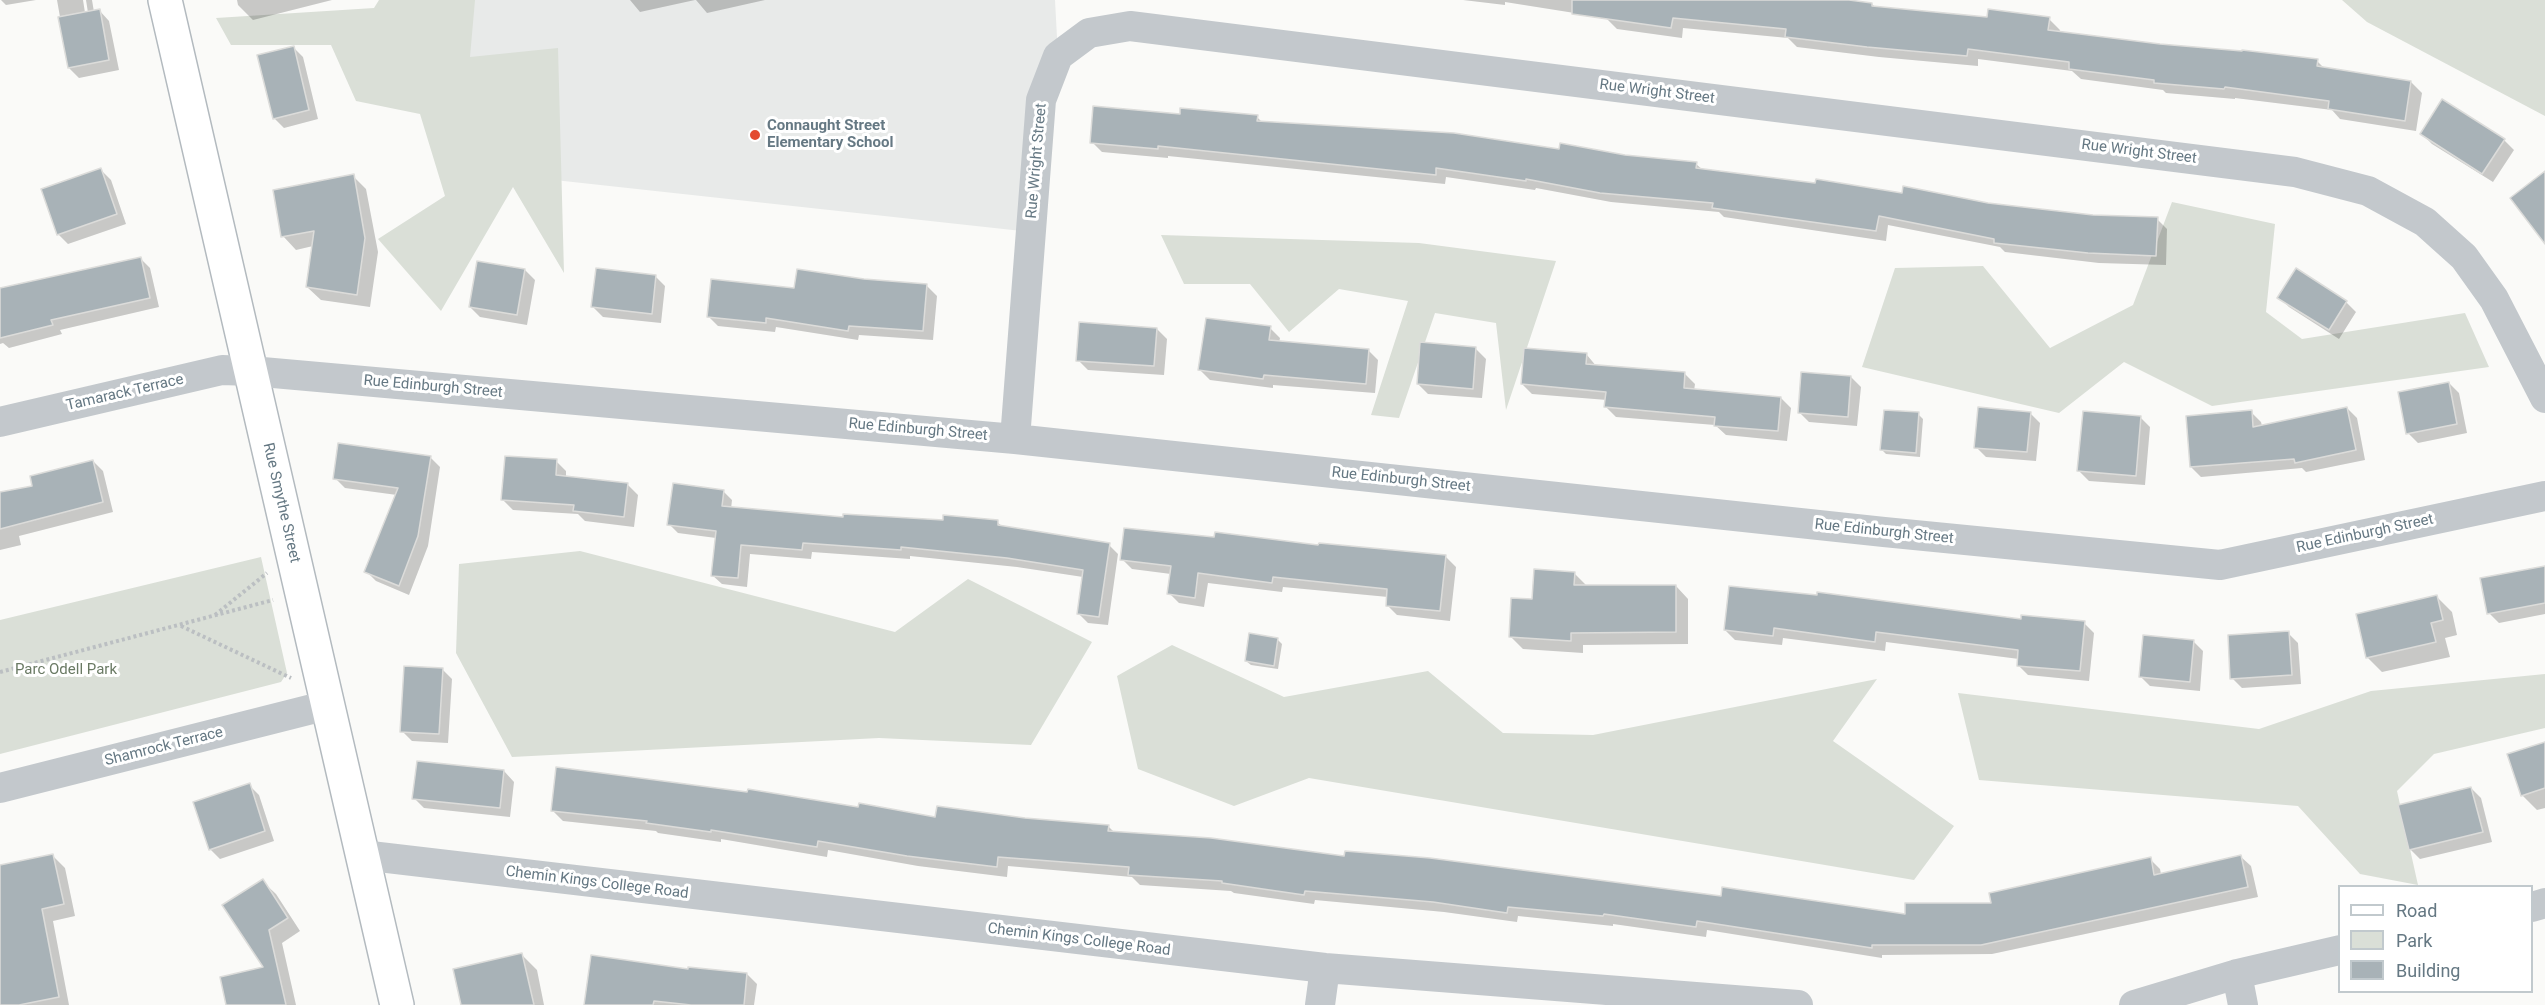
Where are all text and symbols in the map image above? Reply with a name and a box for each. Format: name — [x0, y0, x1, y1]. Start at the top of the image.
street label: Rue Wright Street — [1598, 76, 1716, 108]
street label: Rue Wright Street — [1023, 102, 1051, 220]
place label: Connaught Street Elementary School — [767, 117, 893, 152]
marker: Connaught Street Elementary School — [748, 128, 762, 142]
street label: Rue Wright Street — [2080, 136, 2198, 168]
street label: Tamarack Terrace — [65, 371, 185, 415]
street label: Rue Edinburgh Street — [363, 372, 503, 402]
street label: Rue Edinburgh Street — [848, 415, 988, 445]
street label: Rue Smythe Street — [258, 441, 304, 565]
street label: Rue Edinburgh Street — [1331, 464, 1471, 496]
street label: Rue Edinburgh Street — [2295, 511, 2435, 557]
street label: Rue Edinburgh Street — [1814, 516, 1954, 548]
park label: Parc Odell Park — [15, 661, 117, 679]
street label: Shamrock Terrace — [103, 724, 225, 770]
street label: Chemin Kings College Road — [505, 863, 689, 903]
legend — [2338, 885, 2533, 993]
text: Road — [2396, 900, 2437, 921]
street label: Chemin Kings College Road — [987, 920, 1171, 960]
text: Park — [2396, 930, 2432, 951]
text: Building — [2396, 960, 2460, 981]

